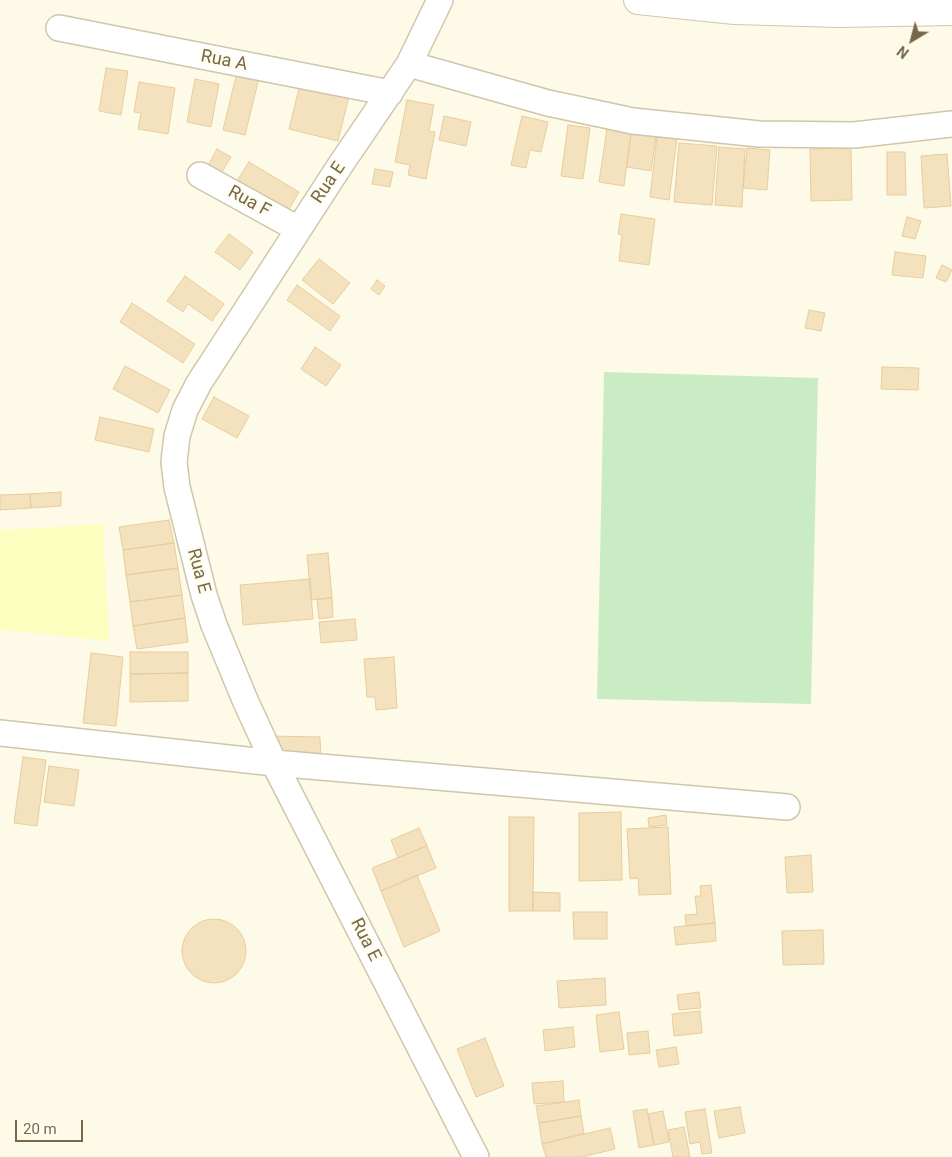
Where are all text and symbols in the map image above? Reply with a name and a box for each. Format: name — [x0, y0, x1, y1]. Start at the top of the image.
north arrow — [887, 15, 937, 65]
text: N — [894, 43, 912, 61]
street label: Rua A — [199, 46, 249, 76]
street label: Rua E — [307, 158, 351, 208]
street label: Rua F — [224, 182, 274, 222]
street label: Rua E — [182, 546, 214, 596]
street label: Rua E — [345, 915, 385, 965]
scale bar — [18, 1110, 85, 1142]
text: 20 m — [23, 1120, 57, 1138]

